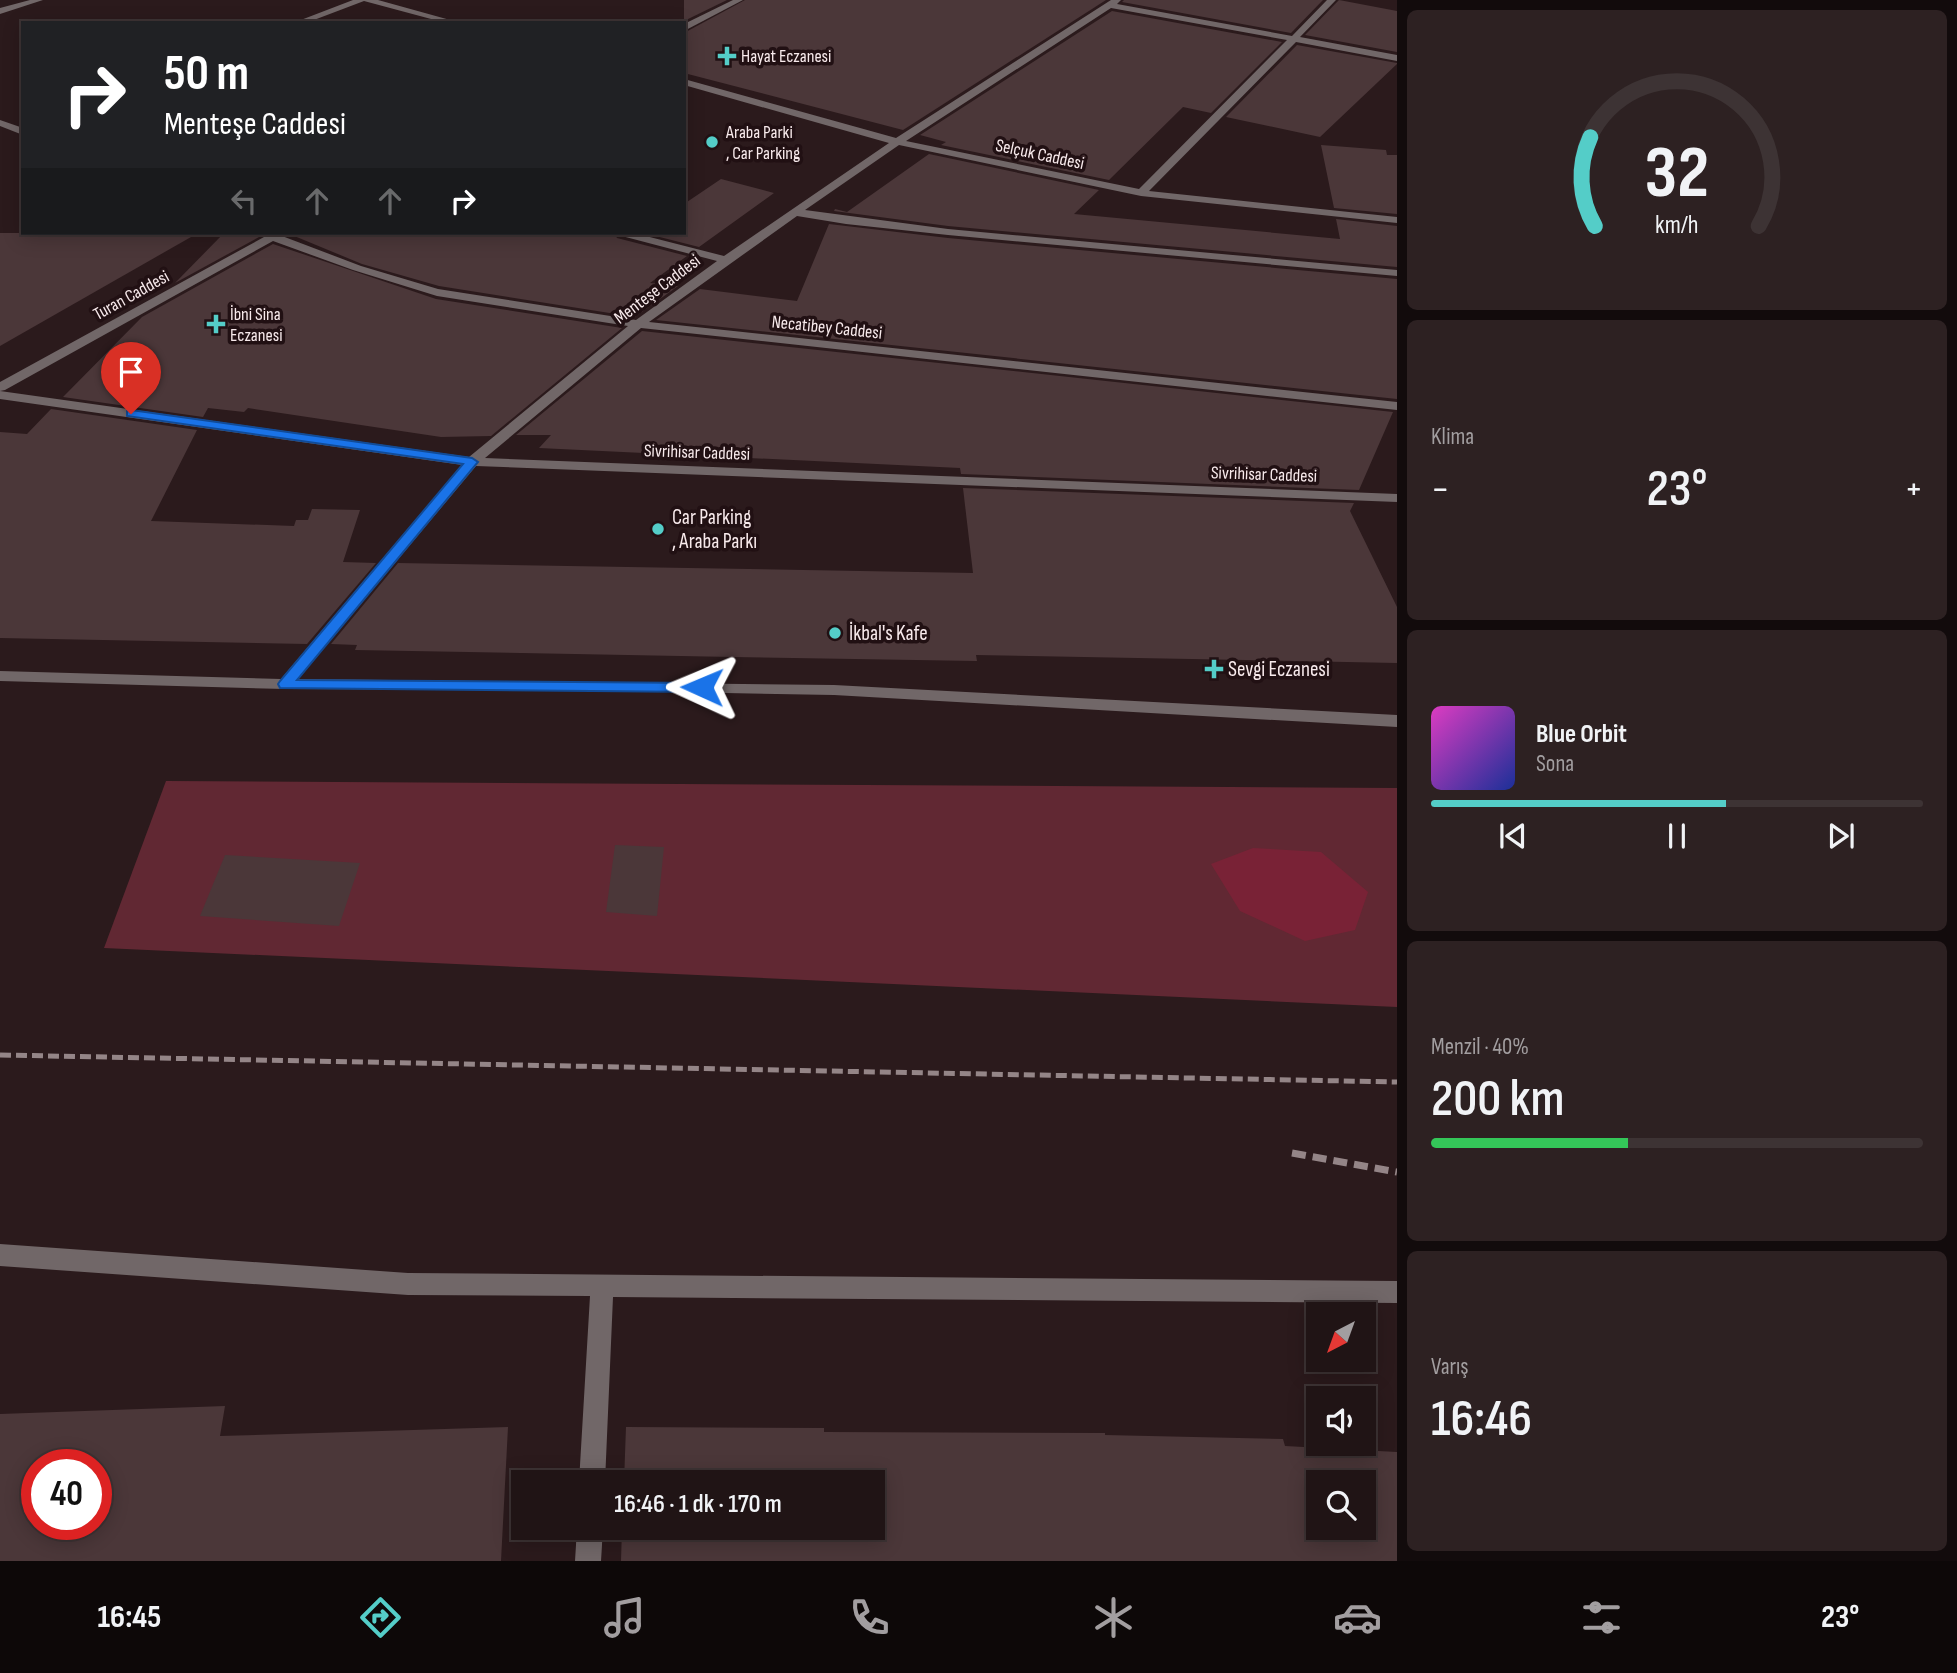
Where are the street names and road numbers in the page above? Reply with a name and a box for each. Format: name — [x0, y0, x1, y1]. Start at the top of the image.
street label: Selçuk Caddesi — [994, 135, 1086, 174]
street label: Menteşe Caddesi — [610, 250, 704, 329]
street label: Turan Caddesi — [90, 266, 173, 325]
street label: Necatibey Caddesi — [771, 311, 883, 344]
street label: Sivrihisar Caddesi — [643, 440, 750, 465]
street label: Sivrihisar Caddesi — [1210, 462, 1317, 487]

